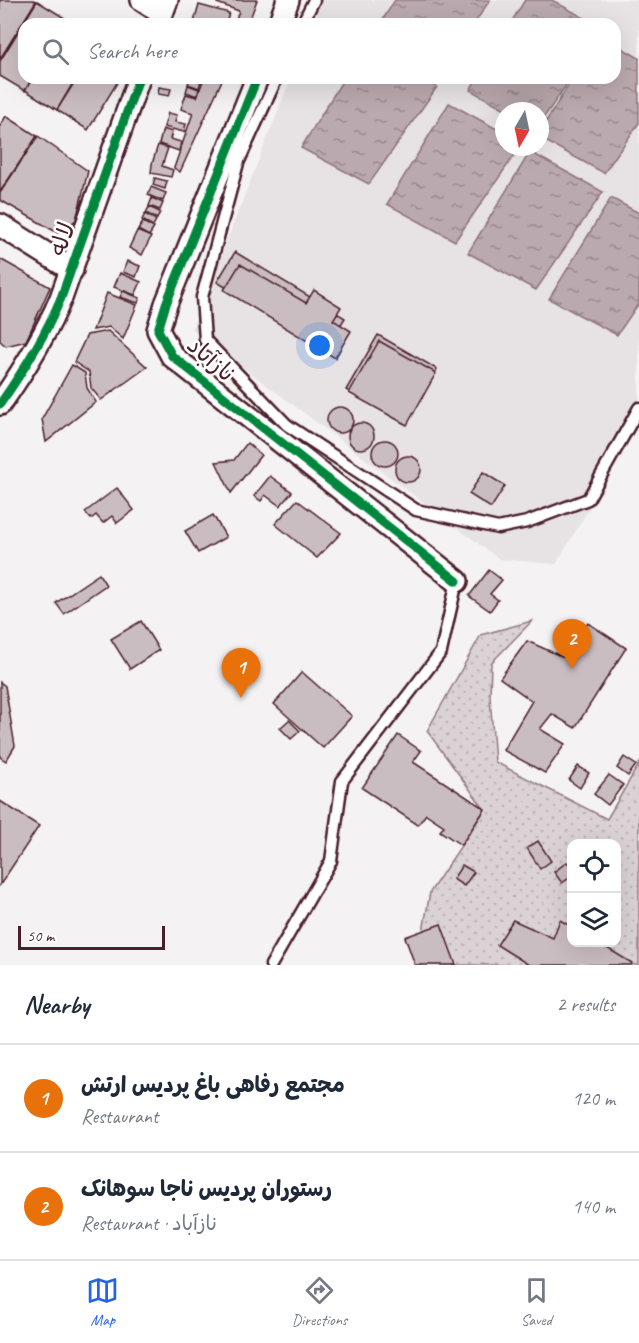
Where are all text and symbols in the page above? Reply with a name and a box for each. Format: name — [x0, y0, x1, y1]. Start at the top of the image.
search box — [18, 18, 621, 84]
icon: search — [39, 35, 72, 68]
text: Search here — [87, 37, 177, 65]
north arrow — [495, 102, 549, 156]
street label: لاله — [42, 218, 82, 260]
street label: نازآباد — [181, 330, 241, 388]
your location — [305, 331, 334, 360]
pin: 2 — [552, 620, 592, 669]
pin: 1 — [222, 648, 260, 698]
map controls — [567, 839, 621, 947]
button: locate — [567, 839, 621, 893]
button: layers — [567, 893, 621, 947]
scale bar — [18, 923, 165, 950]
text: 50 m — [27, 926, 54, 946]
text: Nearby — [24, 988, 89, 1021]
text: 2 results — [556, 992, 615, 1017]
text: مجتمع رفاهی باغ پردیس ارتش — [81, 1071, 345, 1099]
text: 1 — [39, 1086, 48, 1111]
text: 120 m — [572, 1086, 615, 1111]
text: Restaurant — [81, 1104, 158, 1129]
text: رستوران پردیس ناجا سوهانک — [81, 1175, 332, 1203]
text: 2 — [39, 1194, 48, 1219]
text: 140 m — [572, 1194, 615, 1219]
text: Restaurant · نازآباد — [81, 1211, 217, 1236]
tab: Map — [86, 1274, 119, 1330]
tab: Directions — [292, 1274, 347, 1330]
tab: Saved — [520, 1274, 553, 1330]

